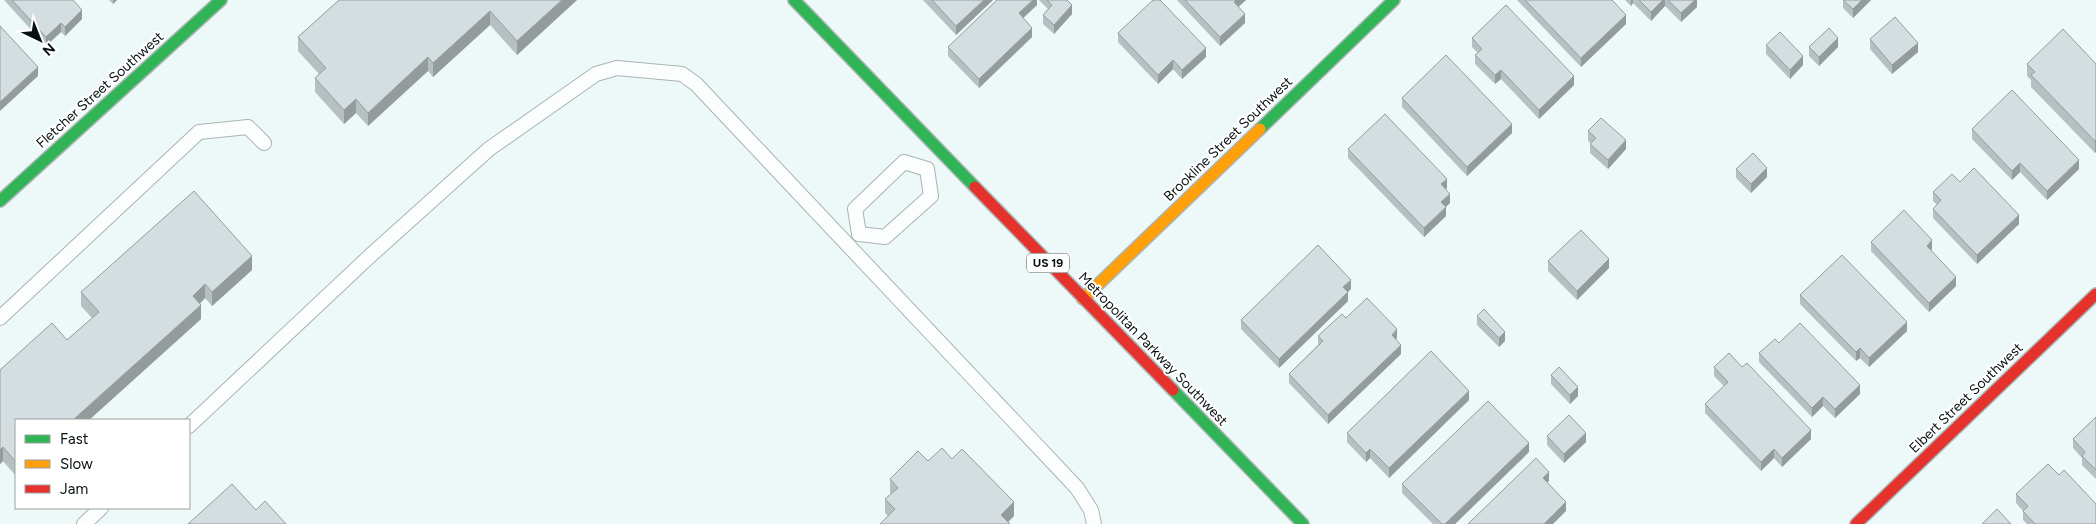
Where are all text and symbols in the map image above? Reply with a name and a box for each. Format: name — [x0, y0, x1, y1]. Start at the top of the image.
north arrow — [15, 15, 65, 65]
street label: Fletcher Street Southwest — [33, 28, 167, 152]
text: N — [39, 39, 58, 59]
street label: Brookline Street Southwest — [1160, 73, 1296, 205]
road number: US 19 — [1027, 254, 1069, 272]
street label: Metropolitan Parkway Southwest — [1075, 269, 1231, 429]
street label: Elbert Street Southwest — [1906, 339, 2026, 457]
legend — [15, 419, 190, 509]
text: Fast — [60, 430, 89, 448]
text: Slow — [60, 455, 93, 473]
text: Jam — [60, 480, 88, 498]

